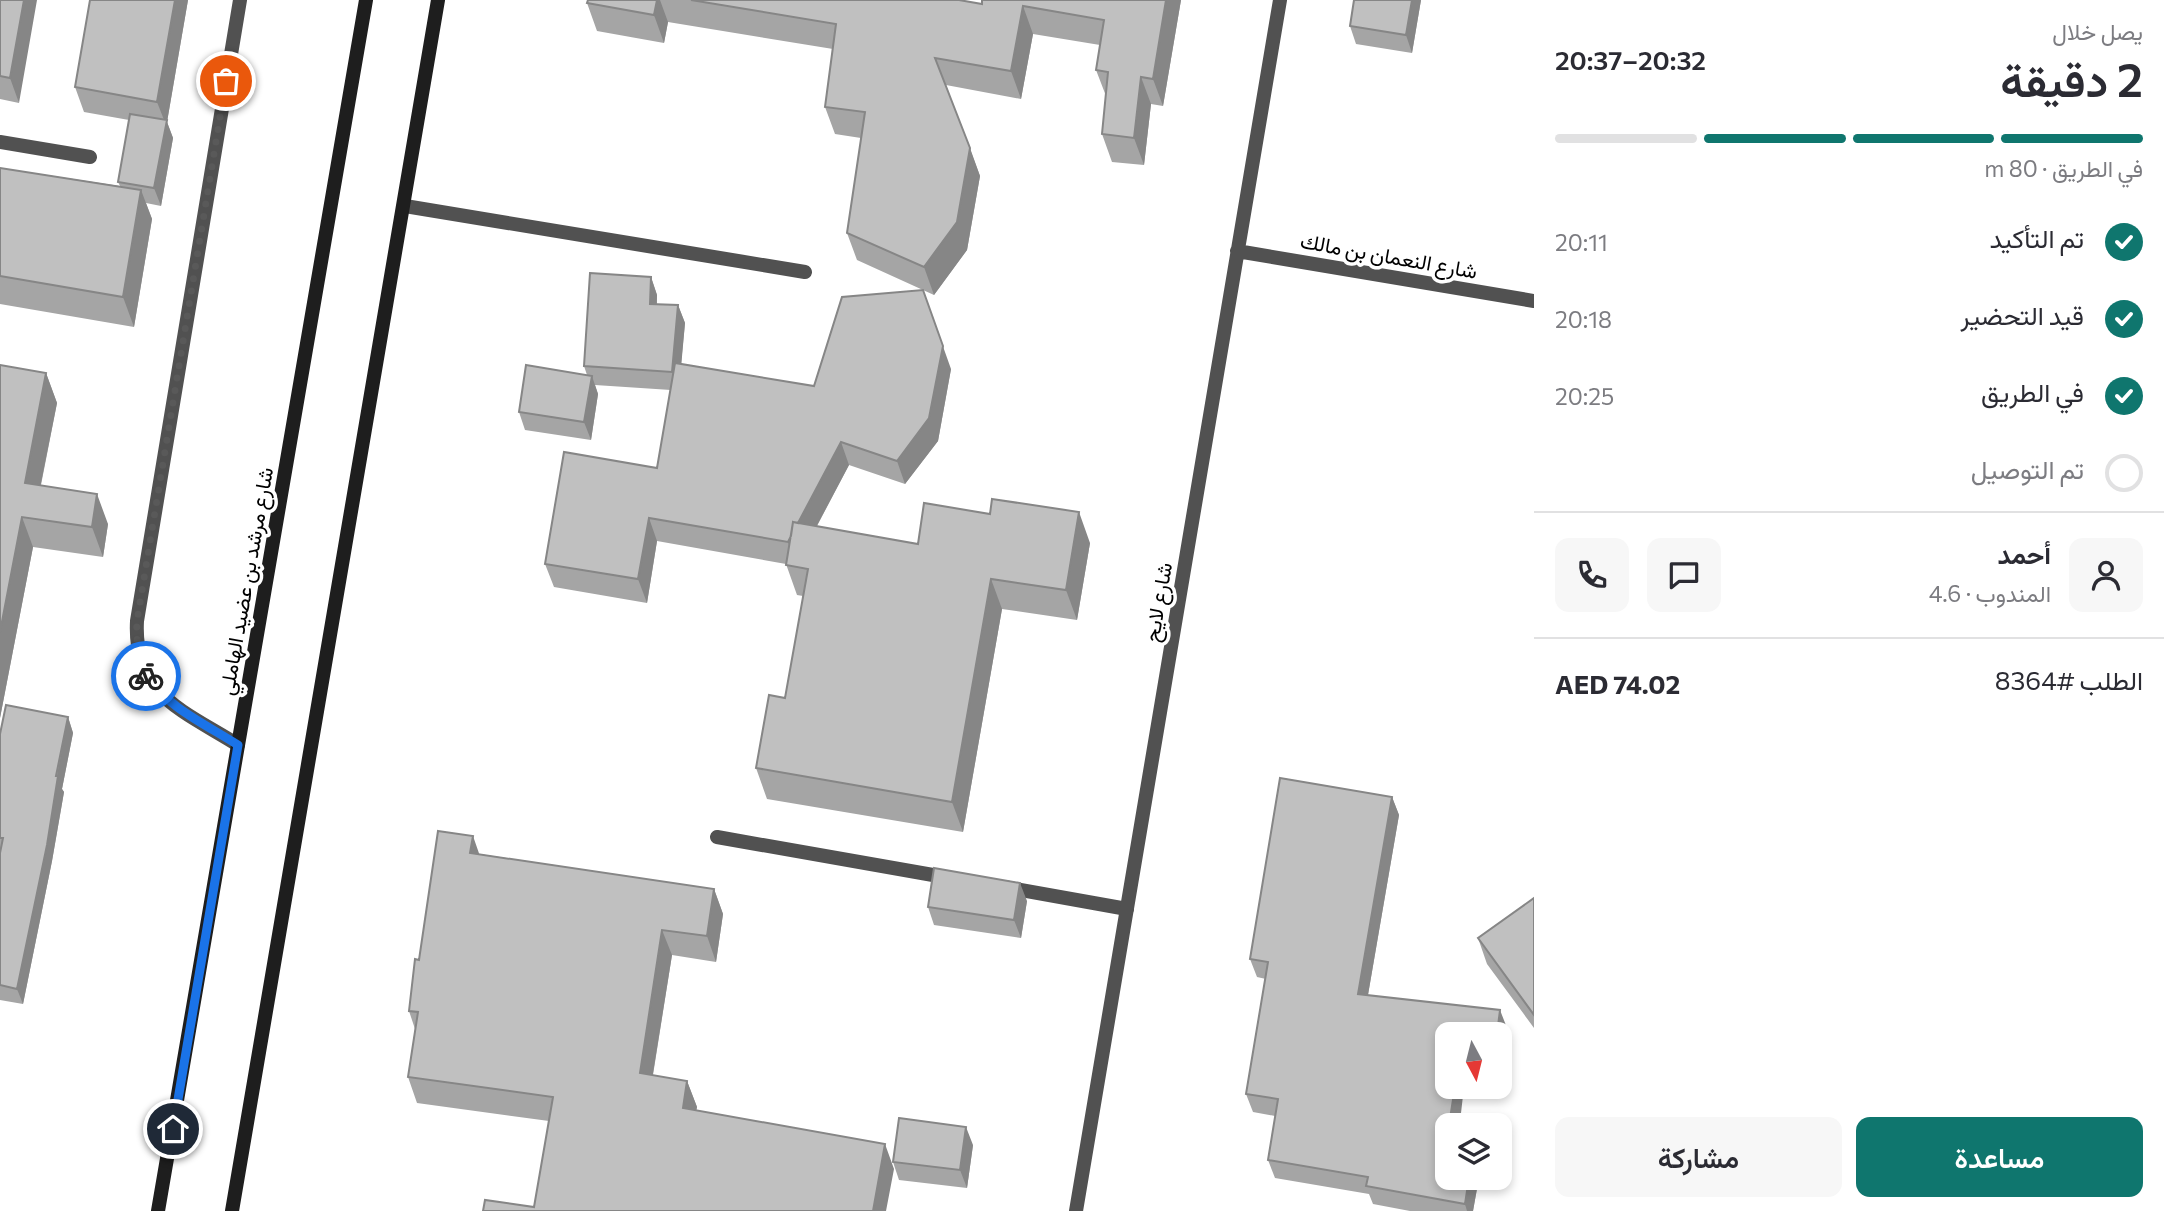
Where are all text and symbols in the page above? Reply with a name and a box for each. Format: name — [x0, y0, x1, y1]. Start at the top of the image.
text: يصل خلال — [2052, 17, 2143, 45]
text: 20:32–20:37 — [1555, 44, 1706, 75]
text: 2 دقيقة — [2000, 50, 2143, 106]
pin — [196, 51, 256, 111]
icon: bag — [207, 62, 245, 100]
text: في الطريق · 80 m — [1984, 154, 2143, 182]
text: تم التأكيد — [1989, 222, 2084, 253]
icon: check — [2105, 223, 2143, 261]
street label: شارع النعمان بن مالك — [1298, 227, 1479, 286]
text: 20:11 — [1555, 228, 1608, 256]
text: قيد التحضير — [1961, 299, 2084, 330]
icon: check — [2105, 300, 2143, 338]
text: 20:18 — [1555, 305, 1612, 333]
text: في الطريق — [1981, 376, 2084, 407]
icon: check — [2105, 377, 2143, 415]
text: 20:25 — [1555, 382, 1614, 410]
text: تم التوصيل — [1971, 453, 2084, 484]
street label: شارع مرشد بن عضيد الهاملي — [213, 465, 283, 698]
button: phone — [1555, 538, 1629, 612]
button: chat — [1647, 538, 1721, 612]
text: أحمد — [1998, 538, 2051, 569]
button: person — [2069, 538, 2143, 612]
street label: شارع لايح — [1138, 560, 1179, 644]
text: المندوب · 4.6 — [1929, 579, 2051, 607]
courier — [111, 641, 181, 711]
icon: bike — [127, 657, 165, 695]
text: الطلب #8364 — [1995, 664, 2143, 695]
text: AED 74.02 — [1555, 668, 1680, 699]
north arrow — [1435, 1022, 1512, 1099]
map controls — [1435, 1022, 1512, 1190]
pin — [143, 1099, 203, 1159]
icon: home — [154, 1110, 192, 1148]
button: layers — [1435, 1113, 1512, 1190]
button: مشاركة — [1555, 1117, 1842, 1197]
button: مساعدة — [1856, 1117, 2143, 1197]

